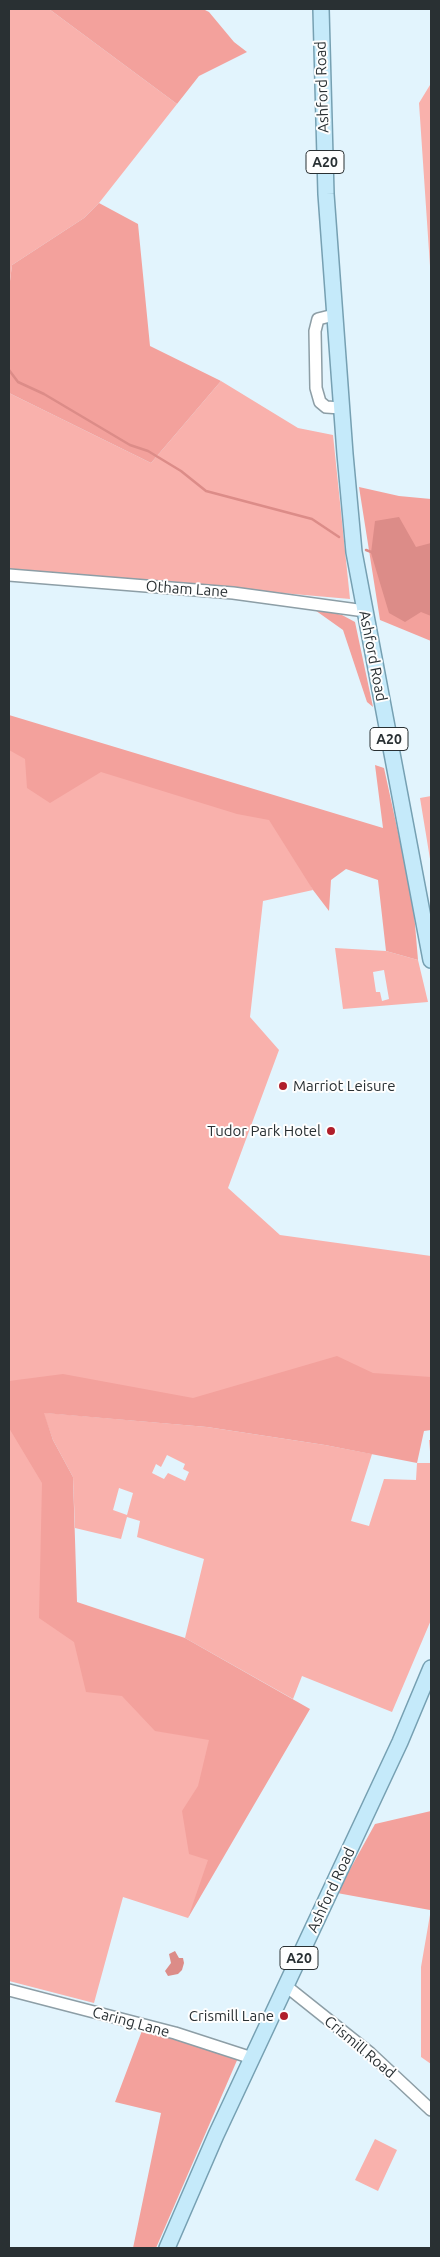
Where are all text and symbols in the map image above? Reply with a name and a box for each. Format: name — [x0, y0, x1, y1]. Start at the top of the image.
street label: Ashford Road — [311, 41, 333, 133]
road number: A20 — [306, 150, 344, 173]
street label: Otham Lane — [145, 577, 229, 601]
street label: Ashford Road — [355, 609, 391, 703]
road number: A20 — [370, 728, 408, 751]
place label: Marriot Leisure — [293, 1077, 395, 1095]
marker: Marriot Leisure — [277, 1080, 289, 1092]
place label: Tudor Park Hotel — [207, 1122, 321, 1140]
marker: Tudor Park Hotel — [325, 1125, 337, 1137]
street label: Ashford Road — [303, 1845, 359, 1935]
road number: A20 — [280, 1946, 318, 1970]
street label: Caring Lane — [90, 2003, 172, 2041]
place label: Crismill Lane — [189, 2007, 274, 2025]
marker: Crismill Lane — [278, 2010, 290, 2022]
street label: Crismill Road — [321, 2012, 399, 2082]

